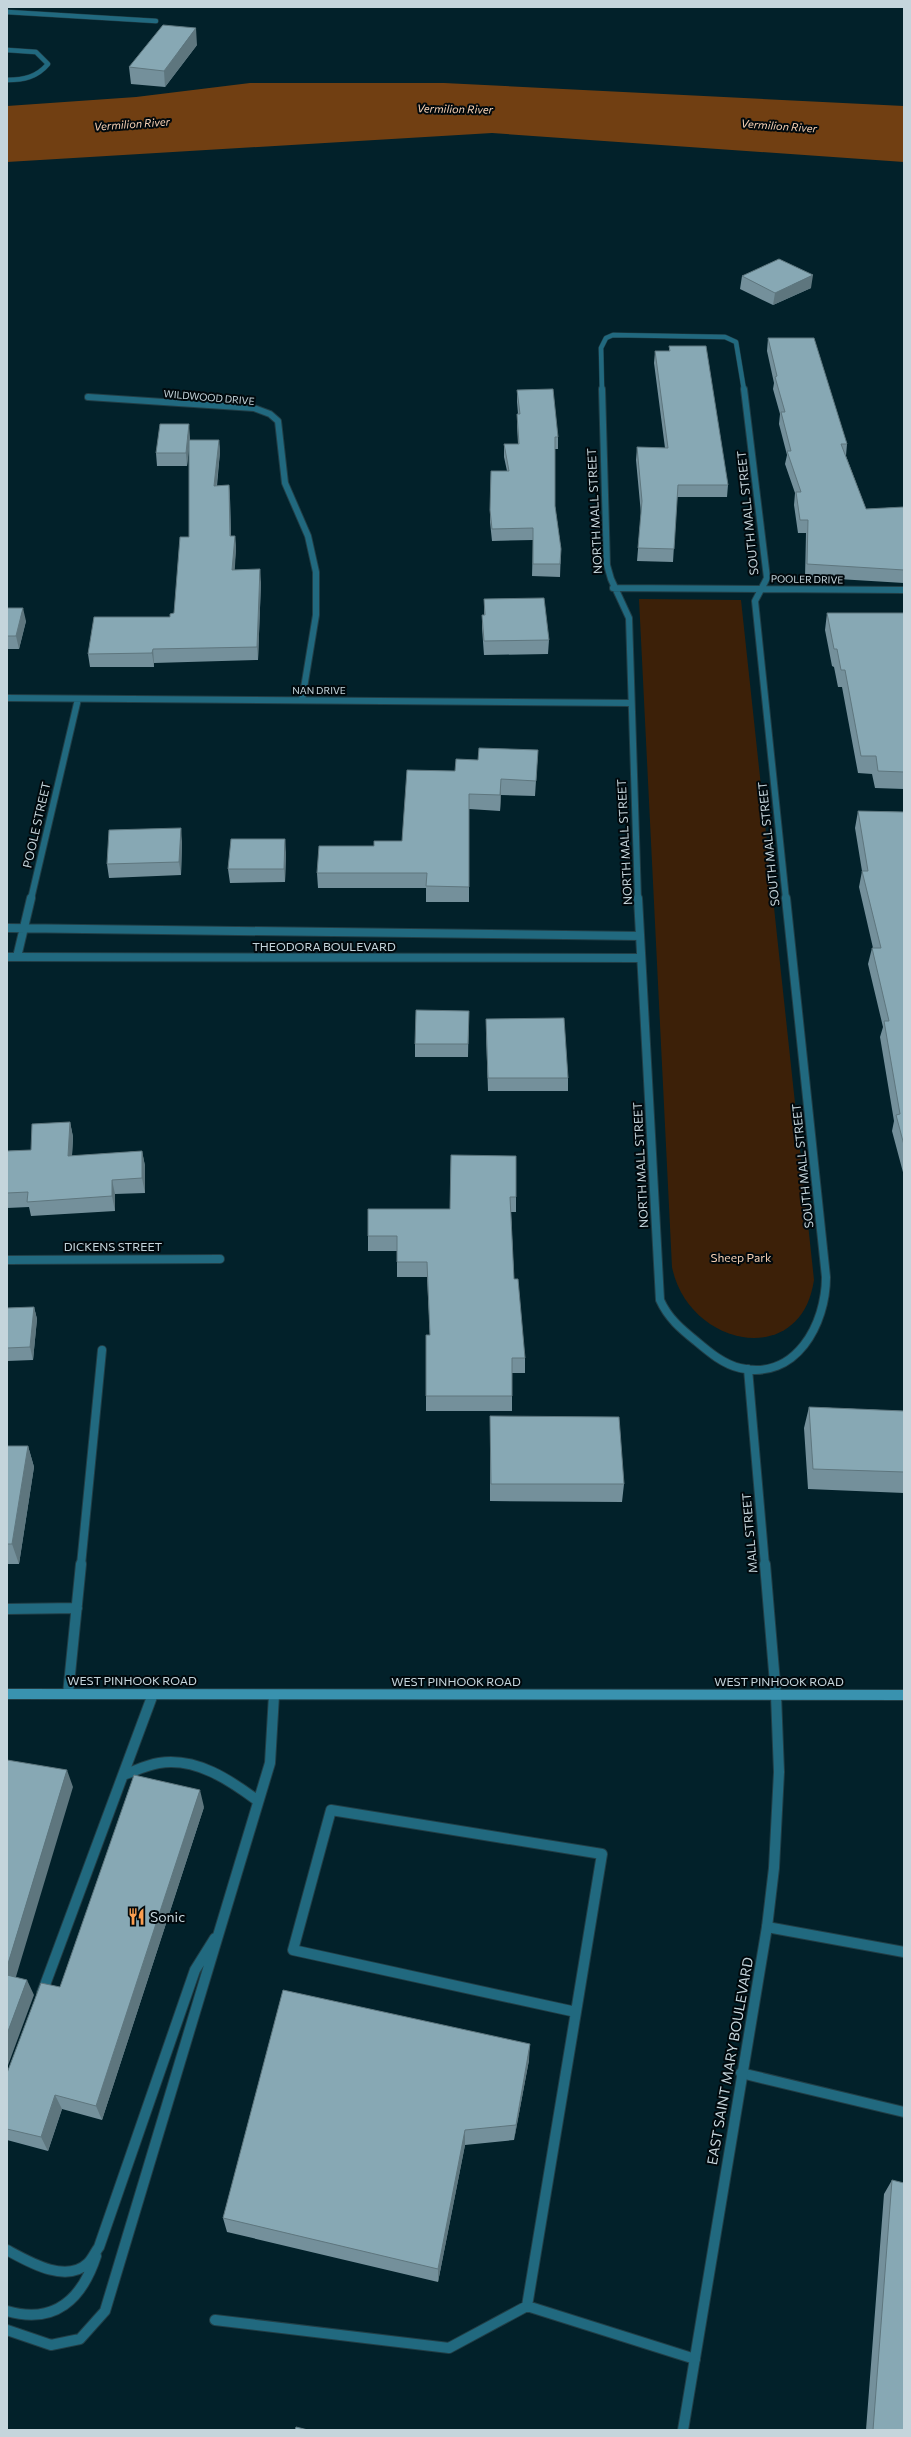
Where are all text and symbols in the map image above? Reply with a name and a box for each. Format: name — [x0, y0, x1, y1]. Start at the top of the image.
water label: Vermilion River — [417, 101, 494, 116]
water label: Vermilion River — [94, 114, 171, 133]
water label: Vermilion River — [741, 116, 818, 135]
street label: WILDWOOD DRIVE — [163, 387, 255, 407]
street label: NORTH MALL STREET — [584, 447, 604, 574]
street label: SOUTH MALL STREET — [733, 450, 760, 576]
street label: POOLER DRIVE — [771, 572, 843, 586]
street label: NAN DRIVE — [292, 684, 346, 696]
street label: NORTH MALL STREET — [614, 778, 634, 905]
street label: POOLE STREET — [19, 780, 53, 869]
street label: SOUTH MALL STREET — [754, 781, 781, 907]
street label: THEODORA BOULEVARD — [252, 939, 396, 953]
street label: NORTH MALL STREET — [630, 1101, 650, 1228]
street label: SOUTH MALL STREET — [788, 1103, 815, 1229]
street label: DICKENS STREET — [64, 1239, 163, 1253]
park label: Sheep Park — [710, 1250, 772, 1264]
street label: MALL STREET — [739, 1492, 759, 1574]
street label: WEST PINHOOK ROAD — [67, 1673, 197, 1687]
street label: WEST PINHOOK ROAD — [391, 1674, 521, 1688]
street label: WEST PINHOOK ROAD — [714, 1674, 844, 1688]
restaurant icon: Sonic — [127, 1907, 147, 1927]
place label: Sonic — [150, 1908, 185, 1925]
street label: EAST SAINT MARY BOULEVARD — [703, 1956, 756, 2166]

